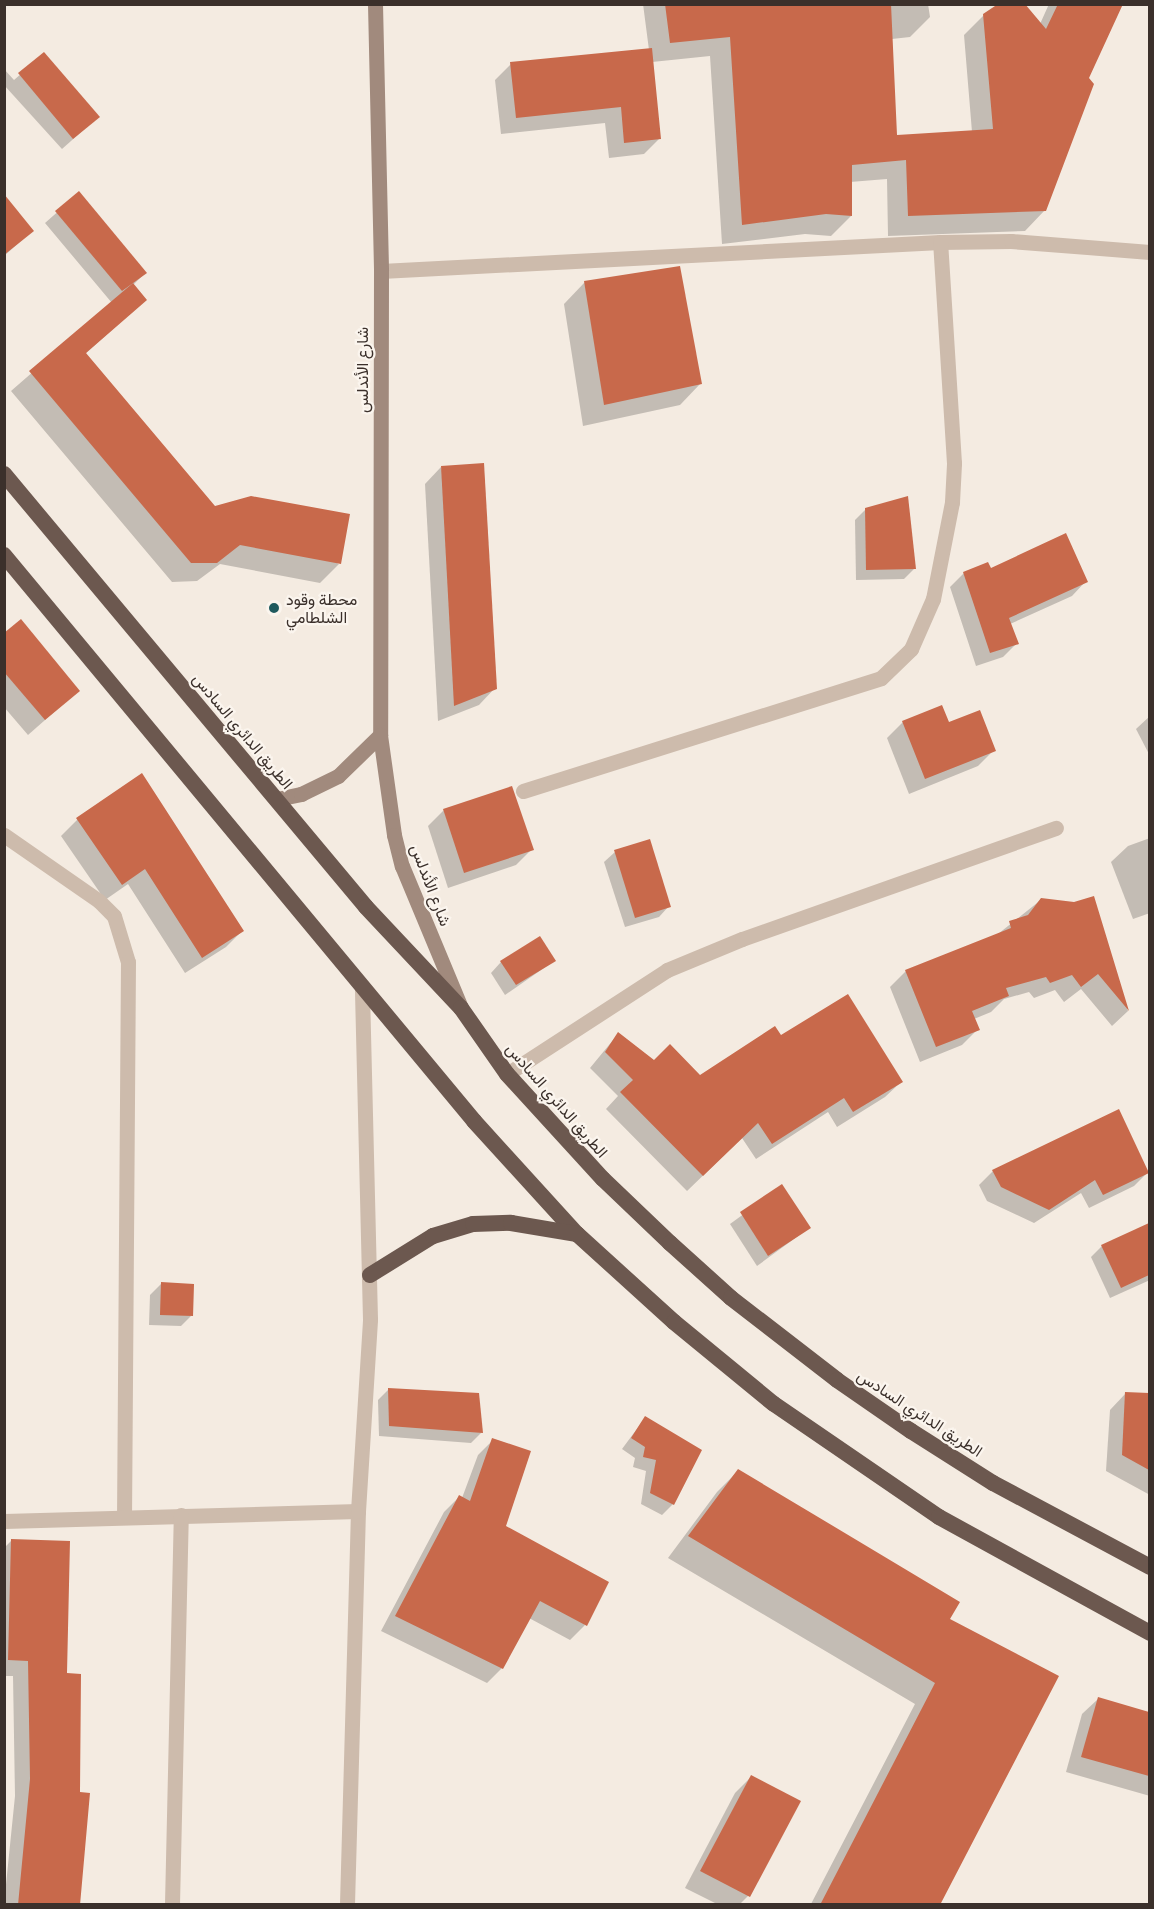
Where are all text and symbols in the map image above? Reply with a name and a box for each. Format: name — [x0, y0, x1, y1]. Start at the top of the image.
street label: شارع الأندلس — [352, 327, 372, 413]
place label: محطة وقود الشلطامي — [286, 589, 357, 627]
marker: محطة وقود الشلطامي — [267, 601, 281, 615]
street label: الطريق الدائري السادس — [189, 669, 297, 793]
street label: شارع الأندلس — [407, 841, 455, 929]
street label: الطريق الدائري السادس — [502, 1039, 612, 1161]
street label: الطريق الدائري السادس — [854, 1365, 986, 1461]

